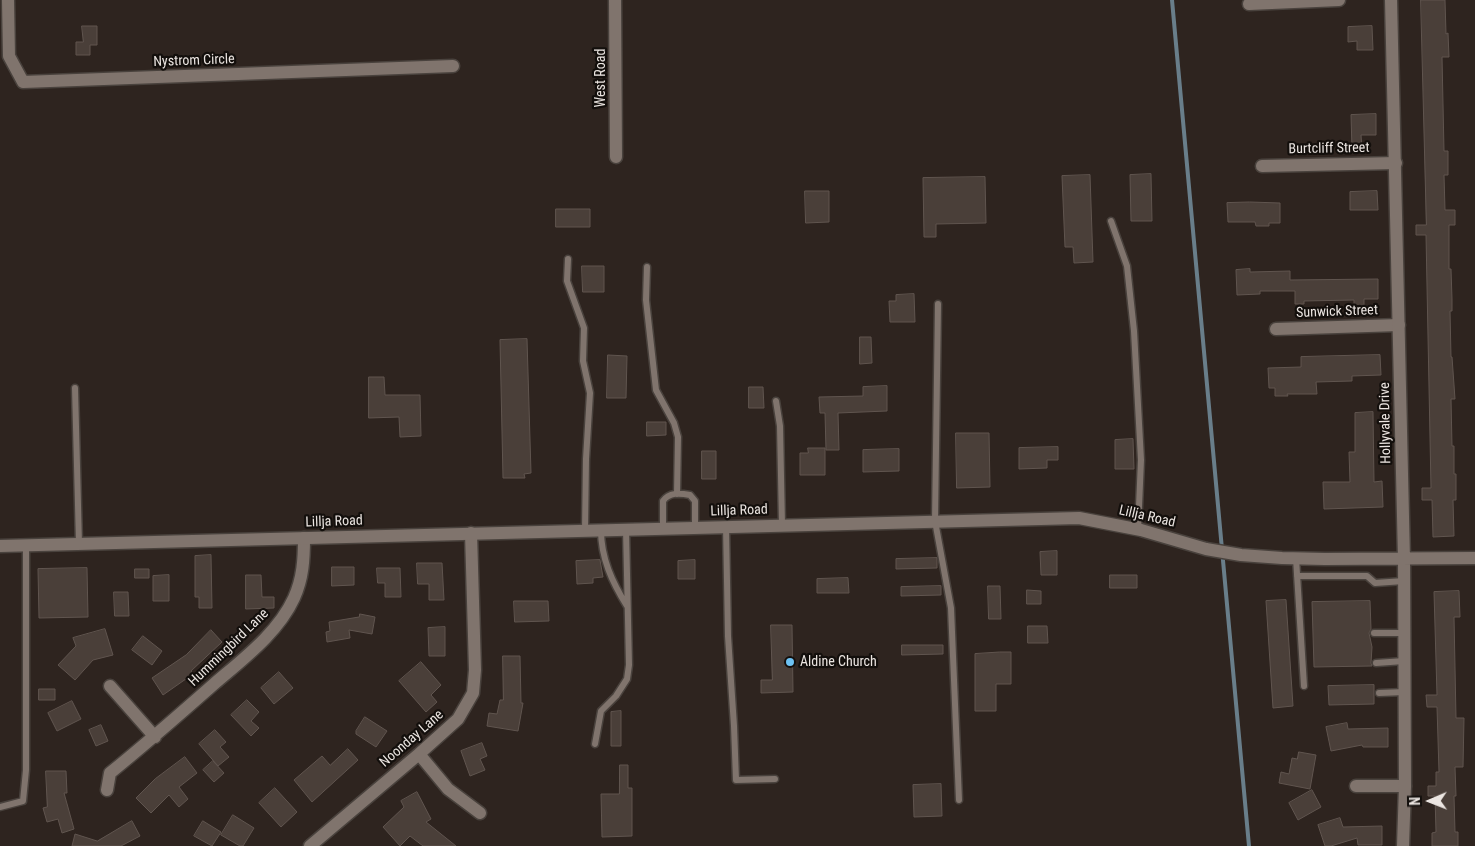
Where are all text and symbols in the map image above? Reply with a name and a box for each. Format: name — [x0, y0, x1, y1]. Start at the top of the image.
street label: West Road — [593, 49, 609, 107]
street label: Nystrom Circle — [153, 51, 235, 71]
street label: Burtcliff Street — [1288, 140, 1370, 158]
street label: Sunwick Street — [1296, 302, 1378, 322]
street label: Hollyvale Drive — [1377, 382, 1395, 464]
street label: Lillja Road — [710, 502, 768, 520]
street label: Lillja Road — [1117, 502, 1177, 532]
street label: Lillja Road — [305, 513, 363, 531]
street label: Hummingbird Lane — [186, 606, 272, 690]
place label: Aldine Church — [800, 654, 877, 670]
marker: Aldine Church — [784, 656, 796, 668]
street label: Noonday Lane — [377, 707, 447, 771]
north arrow — [1405, 776, 1455, 826]
text: N — [1407, 797, 1423, 806]

